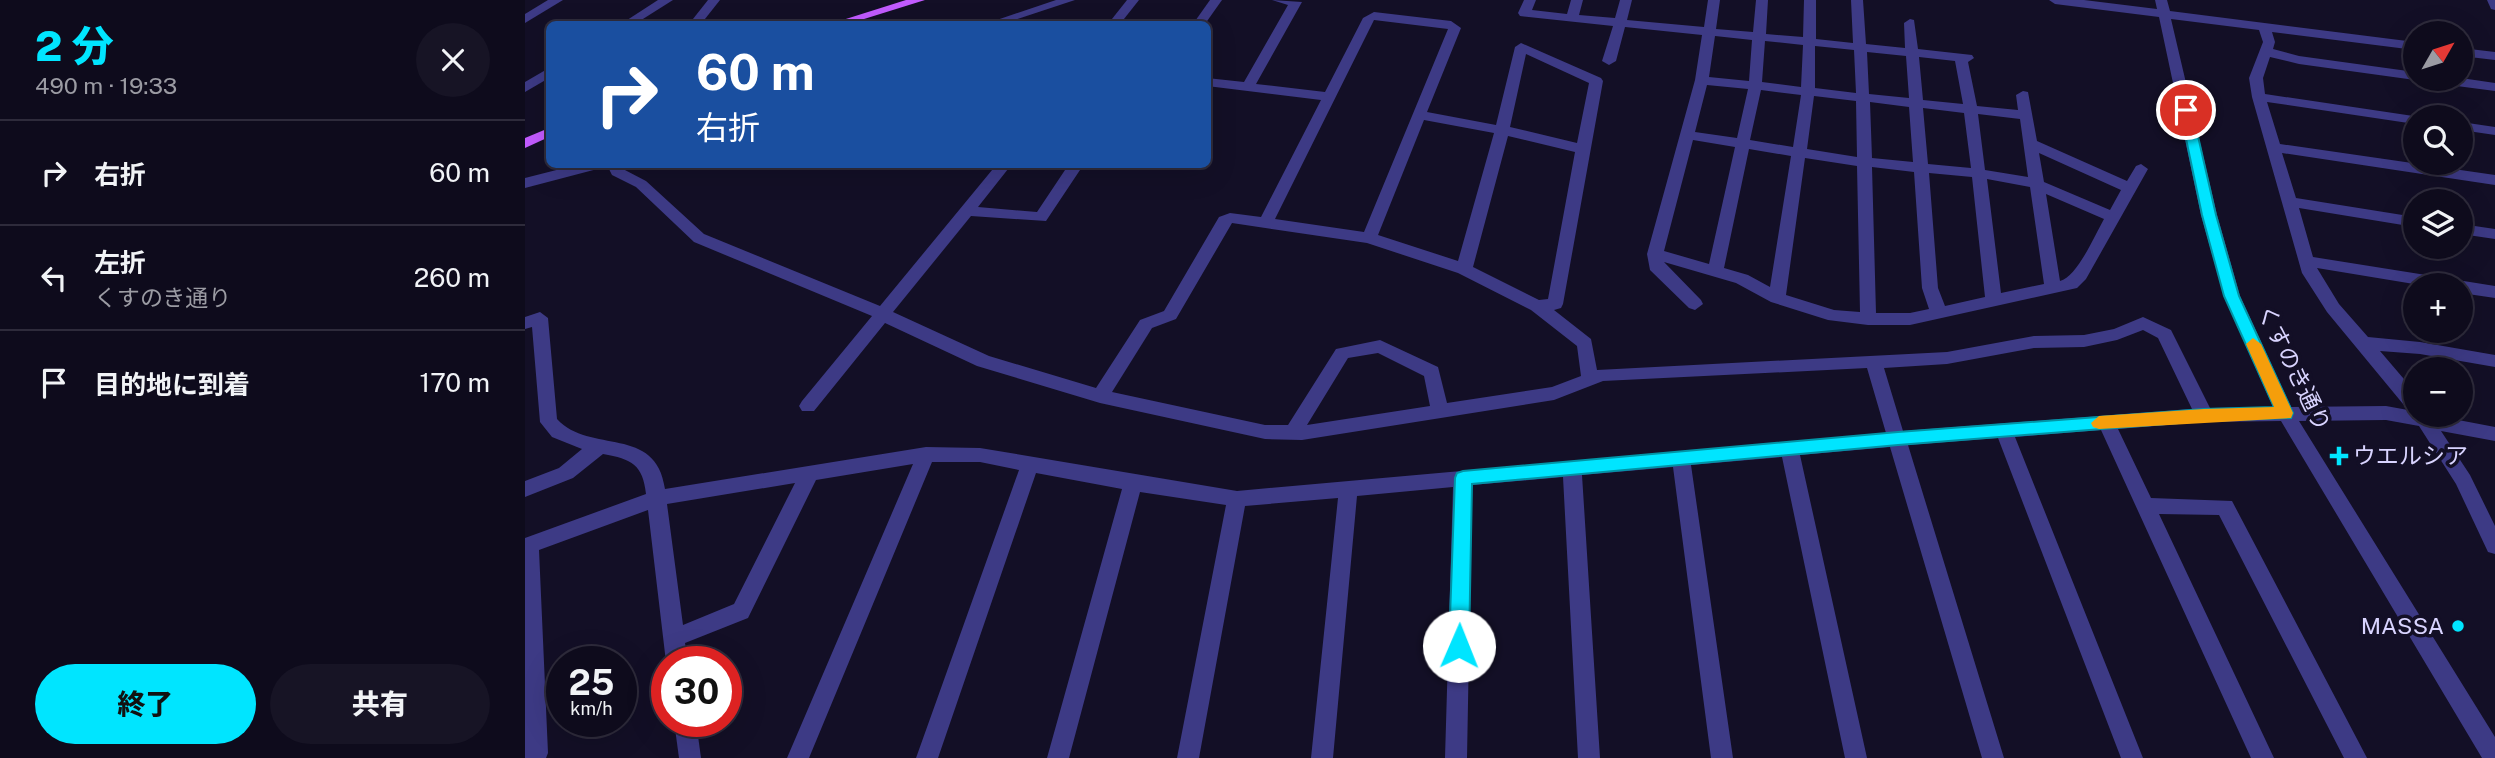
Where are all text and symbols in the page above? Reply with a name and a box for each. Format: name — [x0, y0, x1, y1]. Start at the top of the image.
text: 2 分 — [35, 21, 114, 70]
north arrow — [2403, 21, 2473, 91]
map controls — [2403, 21, 2473, 427]
button: close — [416, 23, 490, 97]
text: 60 m — [696, 43, 815, 101]
icon: right — [581, 49, 672, 140]
text: 490 m · 19:33 — [35, 72, 177, 99]
pin — [2156, 80, 2216, 140]
icon: arrive — [2167, 91, 2205, 129]
button: search — [2403, 105, 2473, 175]
text: 右折 — [696, 109, 760, 146]
icon: right — [35, 154, 73, 192]
text: 60 m — [429, 157, 490, 188]
text: 右折 — [94, 159, 146, 190]
button: layers — [2403, 189, 2473, 259]
text: 左折 — [94, 247, 146, 278]
icon: left — [35, 259, 73, 297]
text: 260 m — [414, 262, 490, 293]
button: + — [2403, 273, 2473, 343]
text: くすのき通り — [94, 284, 231, 311]
street label: くすのき通り — [2252, 300, 2337, 435]
button: − — [2403, 357, 2473, 427]
icon: arrive — [35, 364, 73, 402]
text: 170 m — [420, 367, 490, 398]
text: 目的地に到着 — [94, 369, 250, 400]
place label: ウエルシア — [2353, 442, 2468, 469]
marker: ウエルシア — [2331, 448, 2347, 464]
position arrow — [1422, 609, 1496, 683]
place label: MASSA — [2361, 612, 2444, 639]
marker: MASSA — [2450, 618, 2466, 634]
speed limit sign: 30 — [651, 646, 742, 737]
text: 25 — [569, 662, 614, 703]
button: 終了 — [35, 664, 256, 744]
button: 共有 — [270, 664, 490, 744]
text: km/h — [570, 698, 613, 719]

